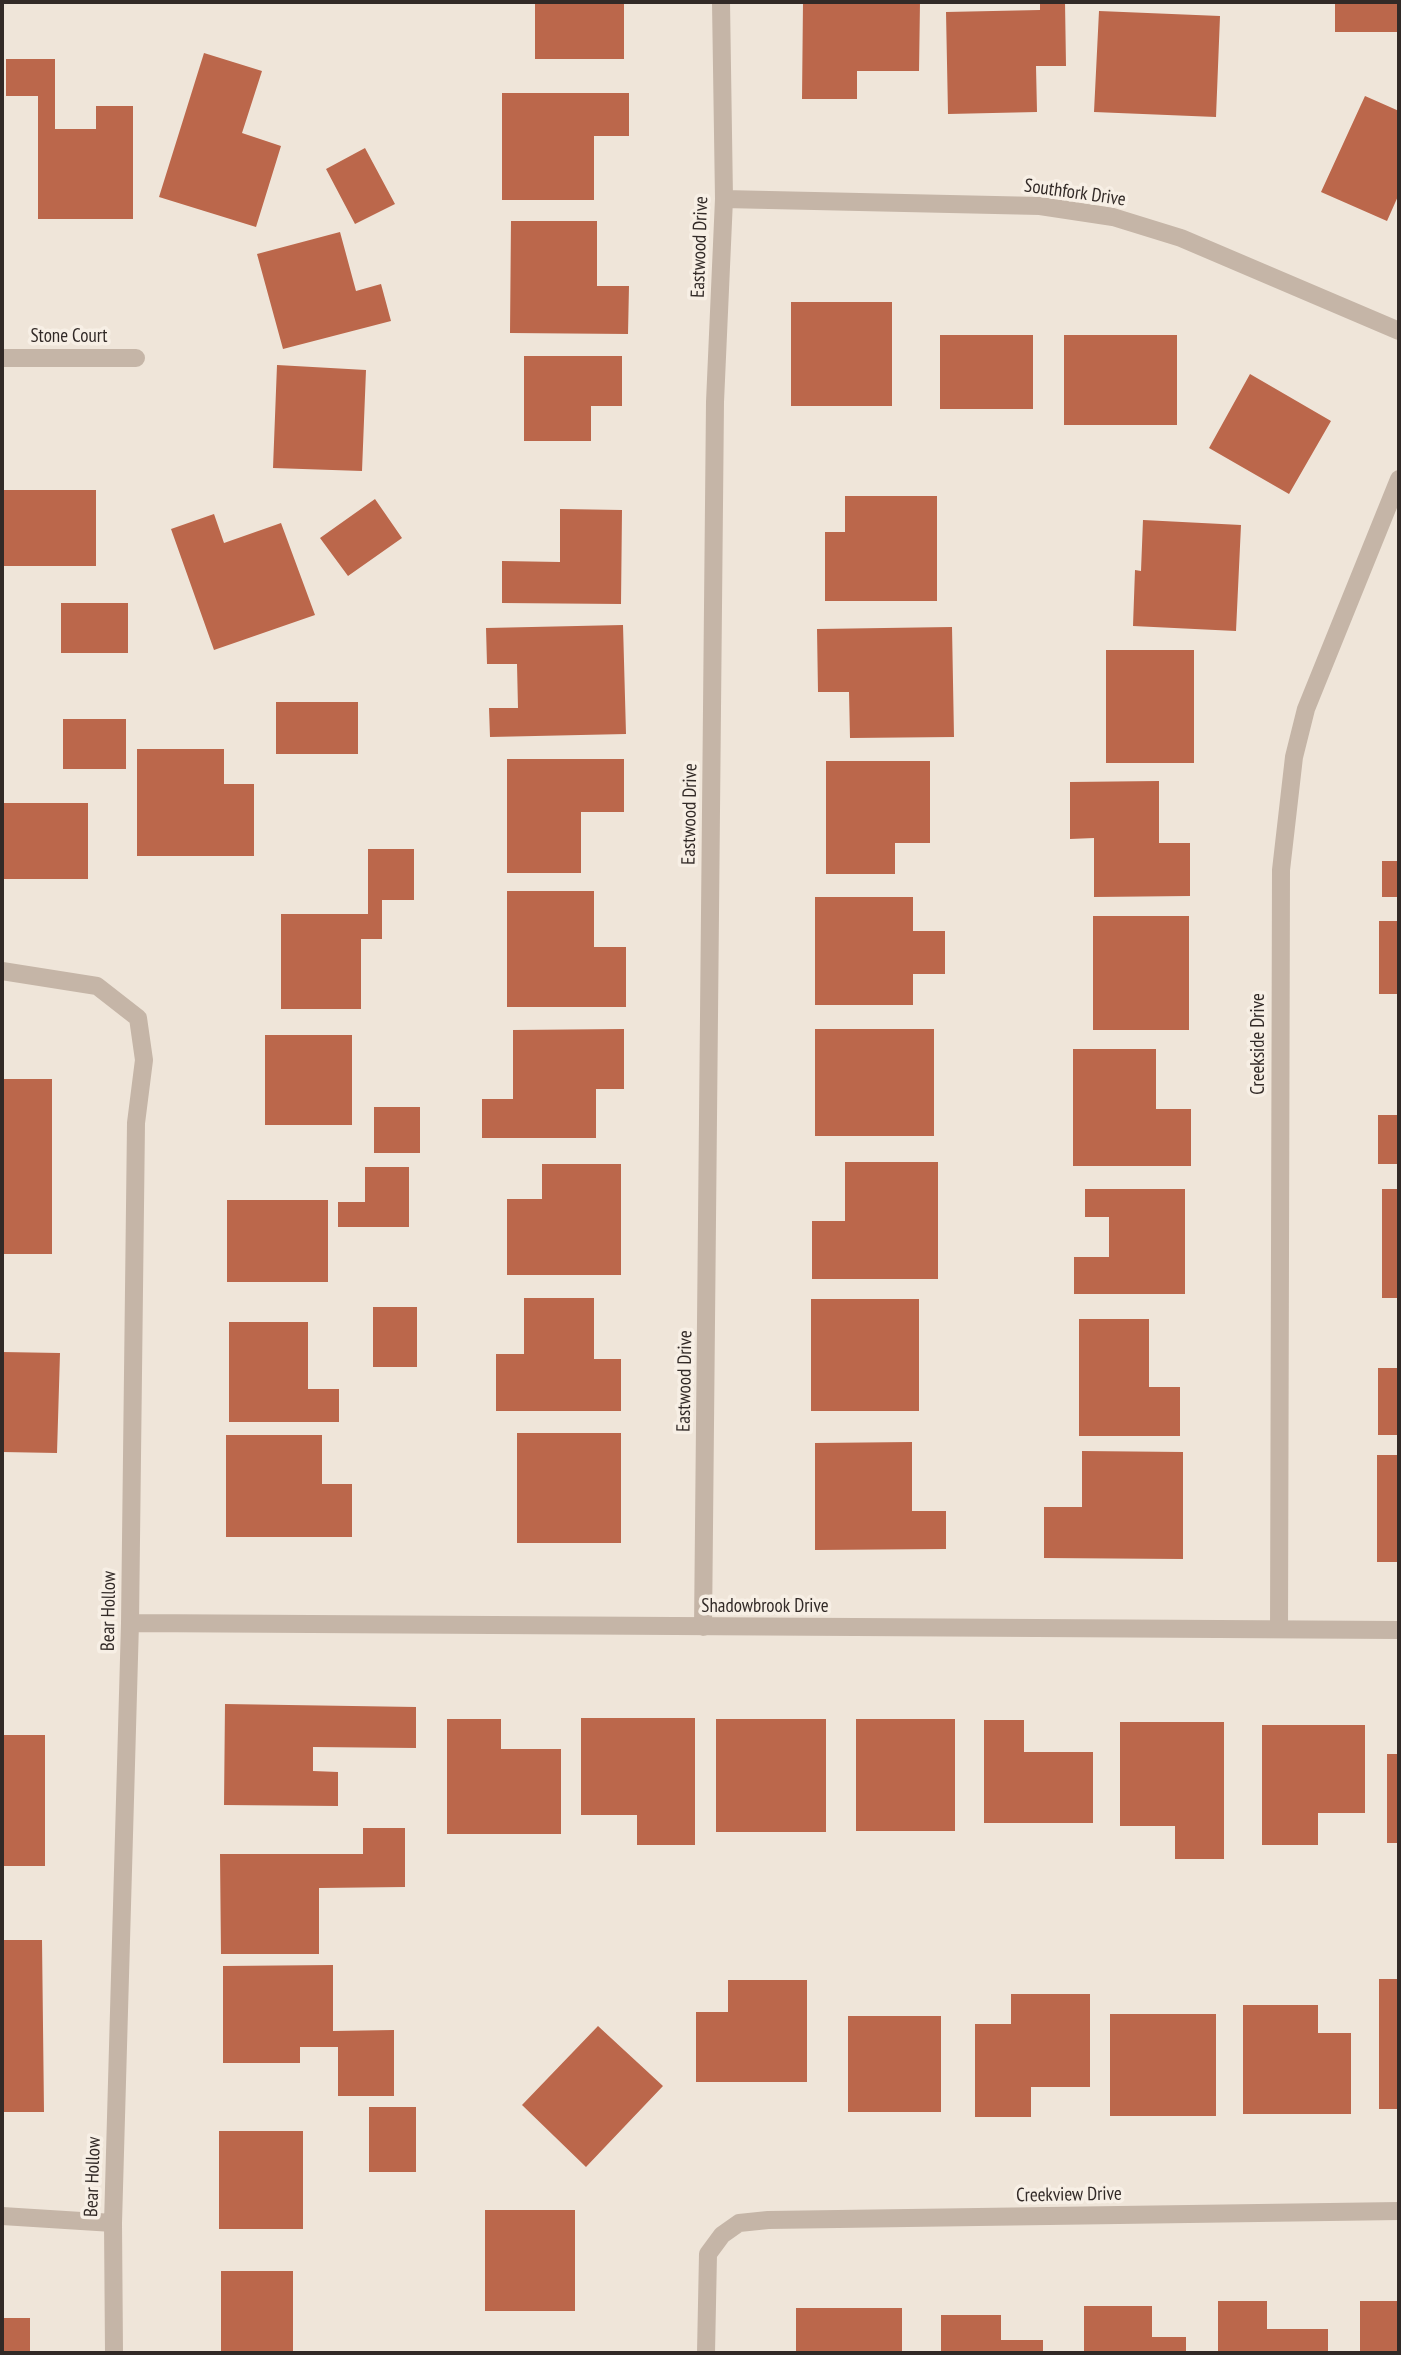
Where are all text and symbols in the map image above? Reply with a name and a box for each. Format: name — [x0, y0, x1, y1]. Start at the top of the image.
street label: Southfork Drive — [1023, 175, 1127, 211]
street label: Eastwood Drive — [687, 196, 713, 298]
street label: Stone Court — [30, 326, 108, 348]
street label: Eastwood Drive — [678, 763, 702, 865]
street label: Creekside Drive — [1248, 993, 1270, 1095]
street label: Eastwood Drive — [673, 1330, 697, 1432]
street label: Bear Hollow — [97, 1571, 121, 1651]
street label: Shadowbrook Drive — [701, 1596, 829, 1618]
street label: Bear Hollow — [80, 2137, 106, 2217]
street label: Creekview Drive — [1016, 2183, 1122, 2207]

